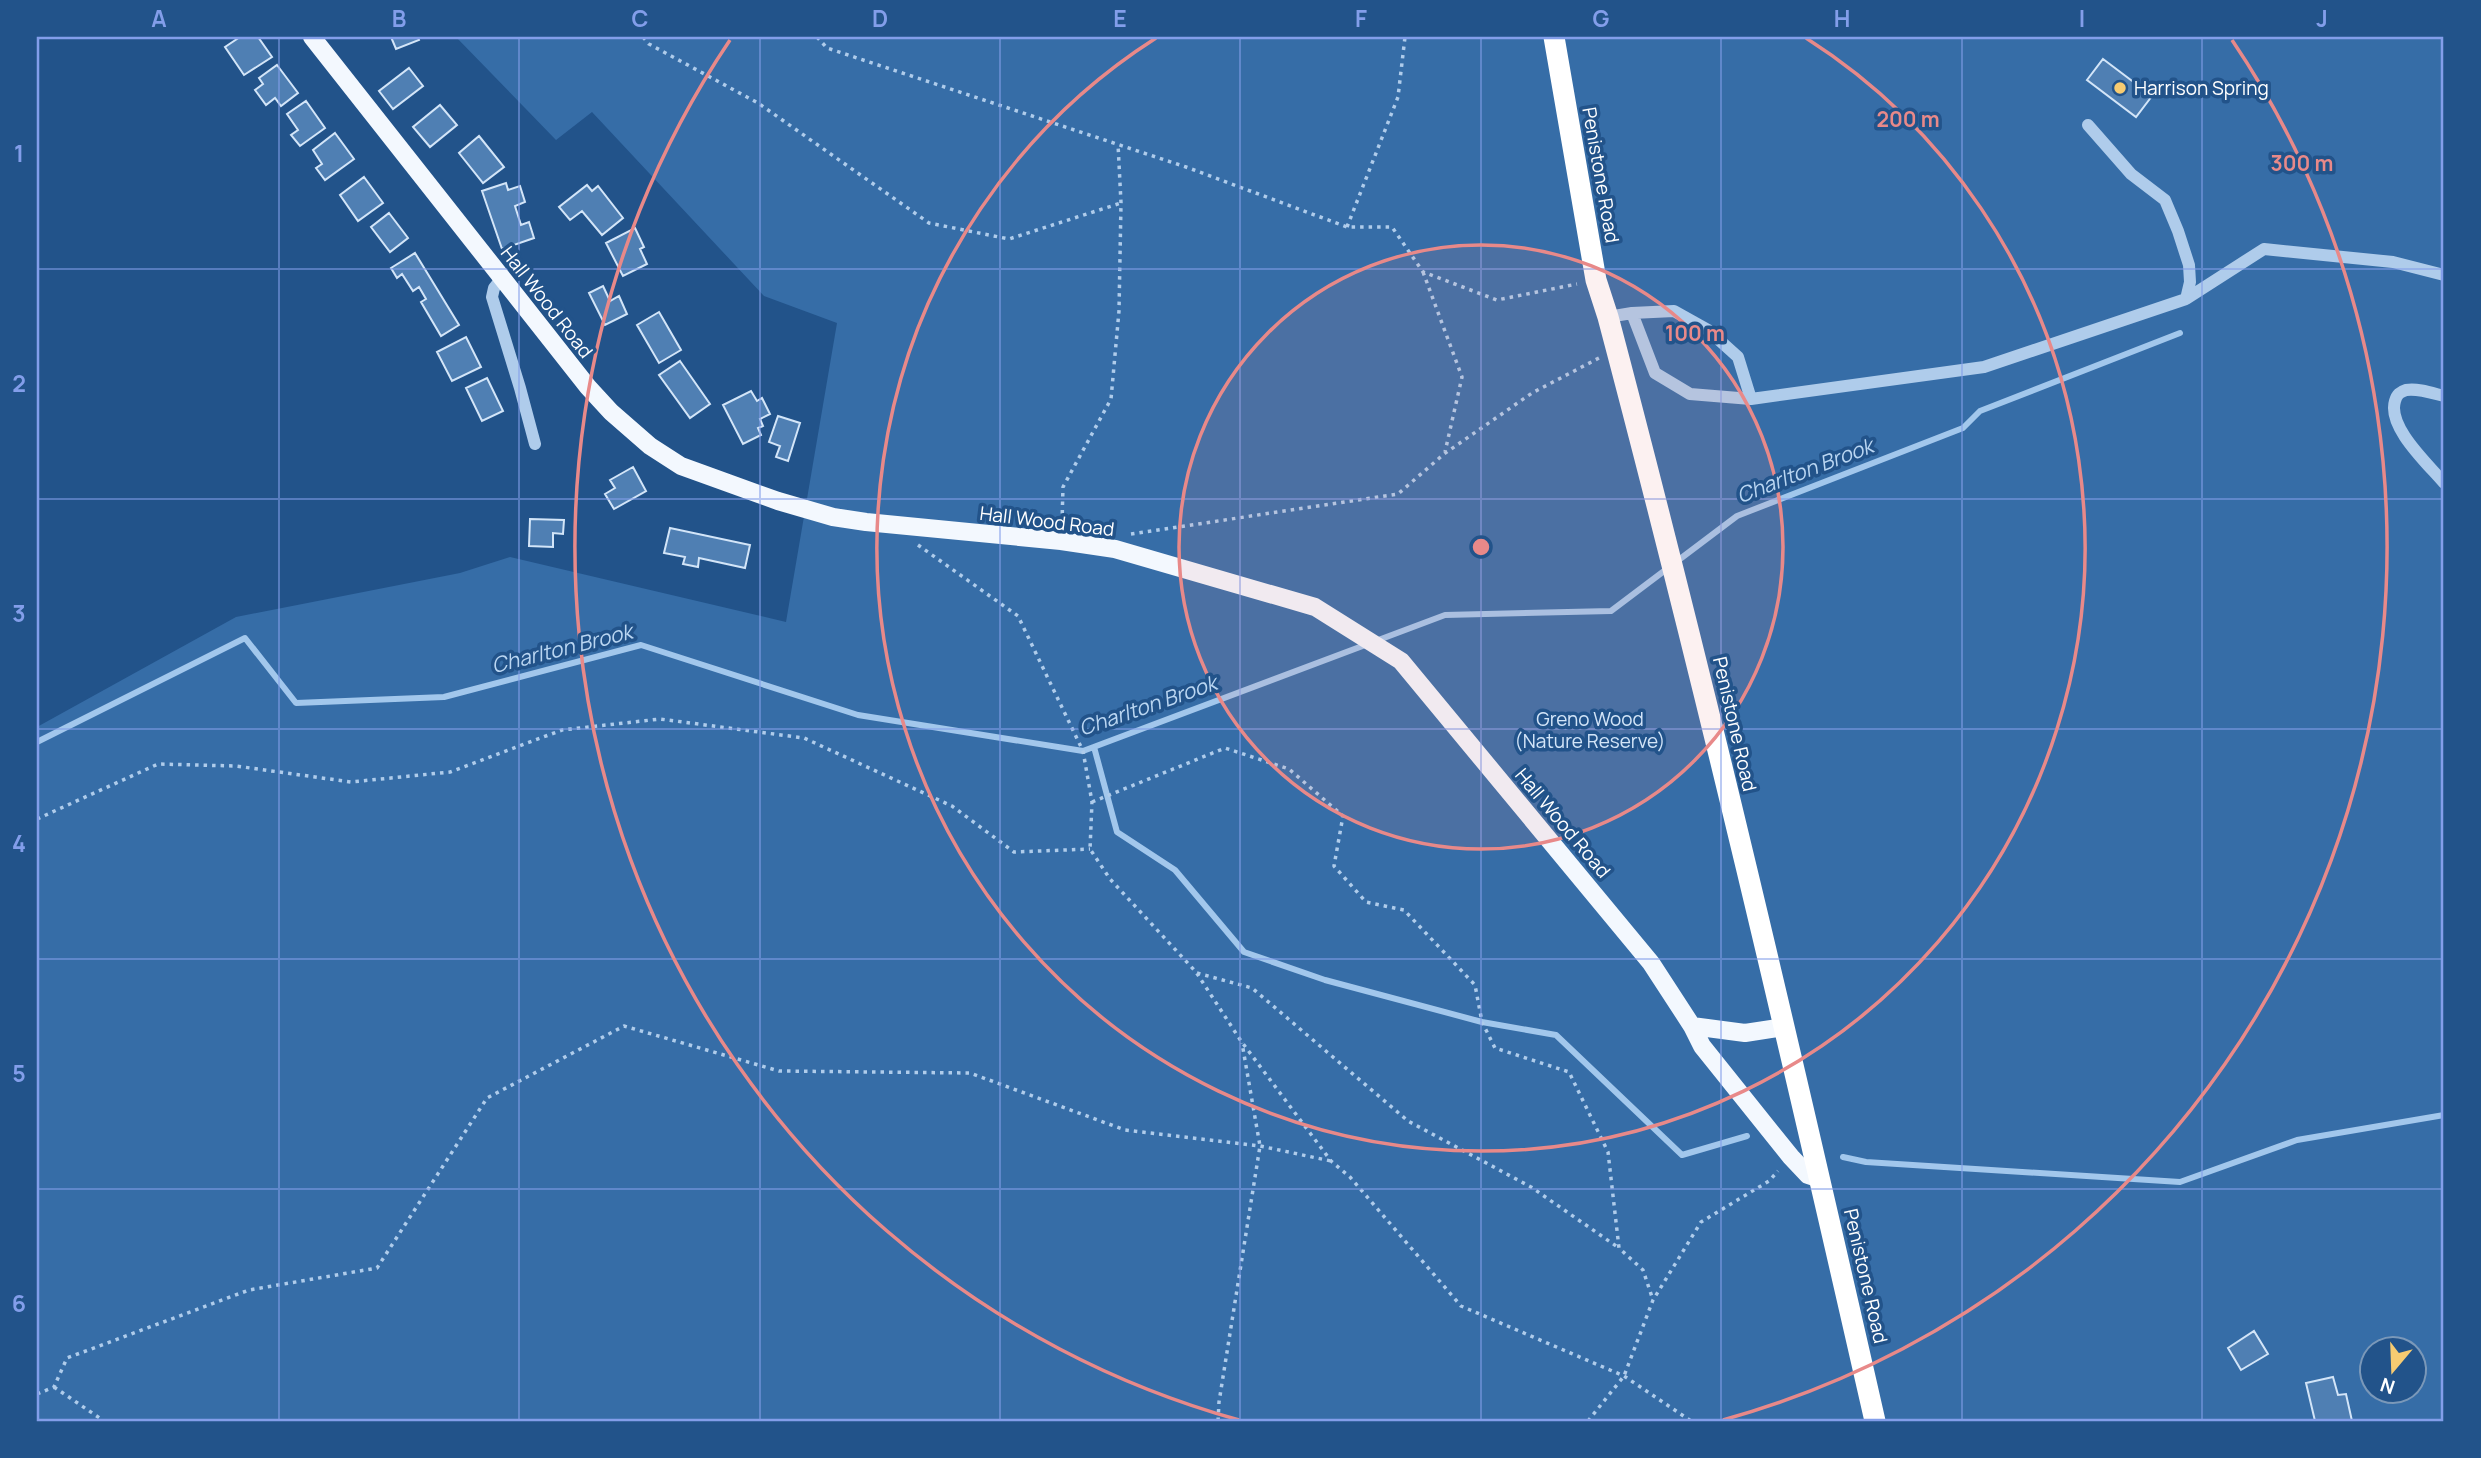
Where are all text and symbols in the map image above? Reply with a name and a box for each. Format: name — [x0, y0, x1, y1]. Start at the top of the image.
text: A — [151, 2, 167, 34]
text: B — [392, 2, 406, 34]
text: C — [632, 2, 649, 34]
text: D — [872, 2, 888, 34]
text: E — [1113, 2, 1127, 34]
text: F — [1355, 2, 1367, 34]
text: G — [1593, 2, 1610, 34]
text: H — [1834, 2, 1850, 34]
text: I — [2079, 2, 2085, 34]
text: J — [2316, 2, 2328, 34]
place label: Harrison Spring — [2134, 75, 2269, 101]
marker: Harrison Spring — [2112, 80, 2128, 96]
street label: Penistone Road — [1576, 105, 1626, 245]
text: 200 m — [1876, 105, 1940, 133]
text: 1 — [14, 137, 24, 169]
text: 300 m — [2271, 149, 2333, 177]
street label: Hall Wood Road — [495, 241, 599, 363]
text: 100 m — [1665, 319, 1725, 347]
text: 2 — [12, 367, 26, 399]
water label: Charlton Brook — [1732, 430, 1879, 509]
street label: Hall Wood Road — [978, 500, 1116, 542]
centre of rings — [1469, 535, 1493, 559]
text: 3 — [12, 597, 26, 629]
water label: Charlton Brook — [488, 616, 638, 679]
street label: Penistone Road — [1707, 654, 1763, 794]
water label: Charlton Brook — [1075, 668, 1223, 742]
park label: Greno Wood (Nature Reserve) — [1515, 706, 1665, 754]
street label: Hall Wood Road — [1510, 763, 1616, 883]
text: 4 — [12, 827, 26, 859]
text: 5 — [12, 1057, 26, 1089]
street label: Penistone Road — [1838, 1206, 1894, 1346]
text: 6 — [12, 1287, 26, 1319]
north arrow — [2358, 1336, 2428, 1406]
text: N — [2377, 1372, 2398, 1401]

